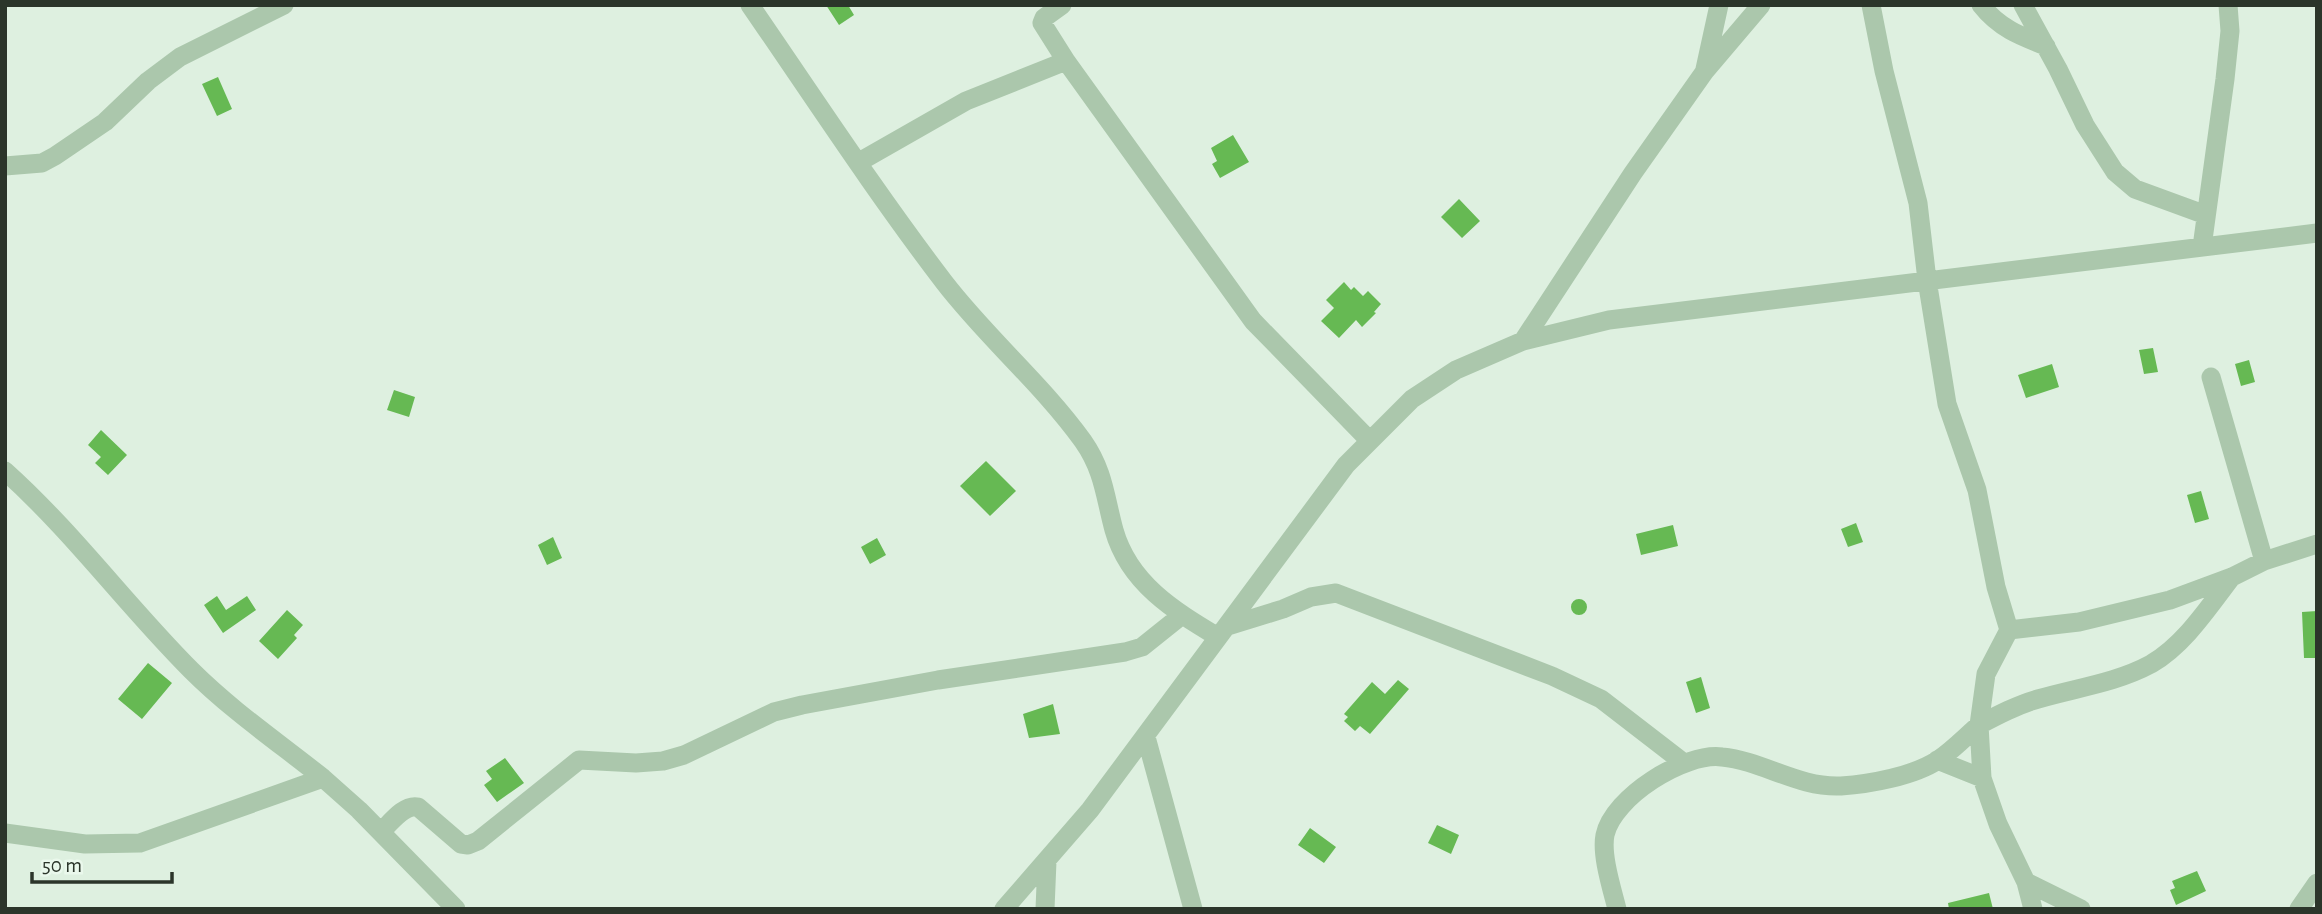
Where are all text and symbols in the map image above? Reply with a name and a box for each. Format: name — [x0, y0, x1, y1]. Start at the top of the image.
scale bar — [32, 841, 172, 885]
text: 50 m — [42, 855, 82, 876]

